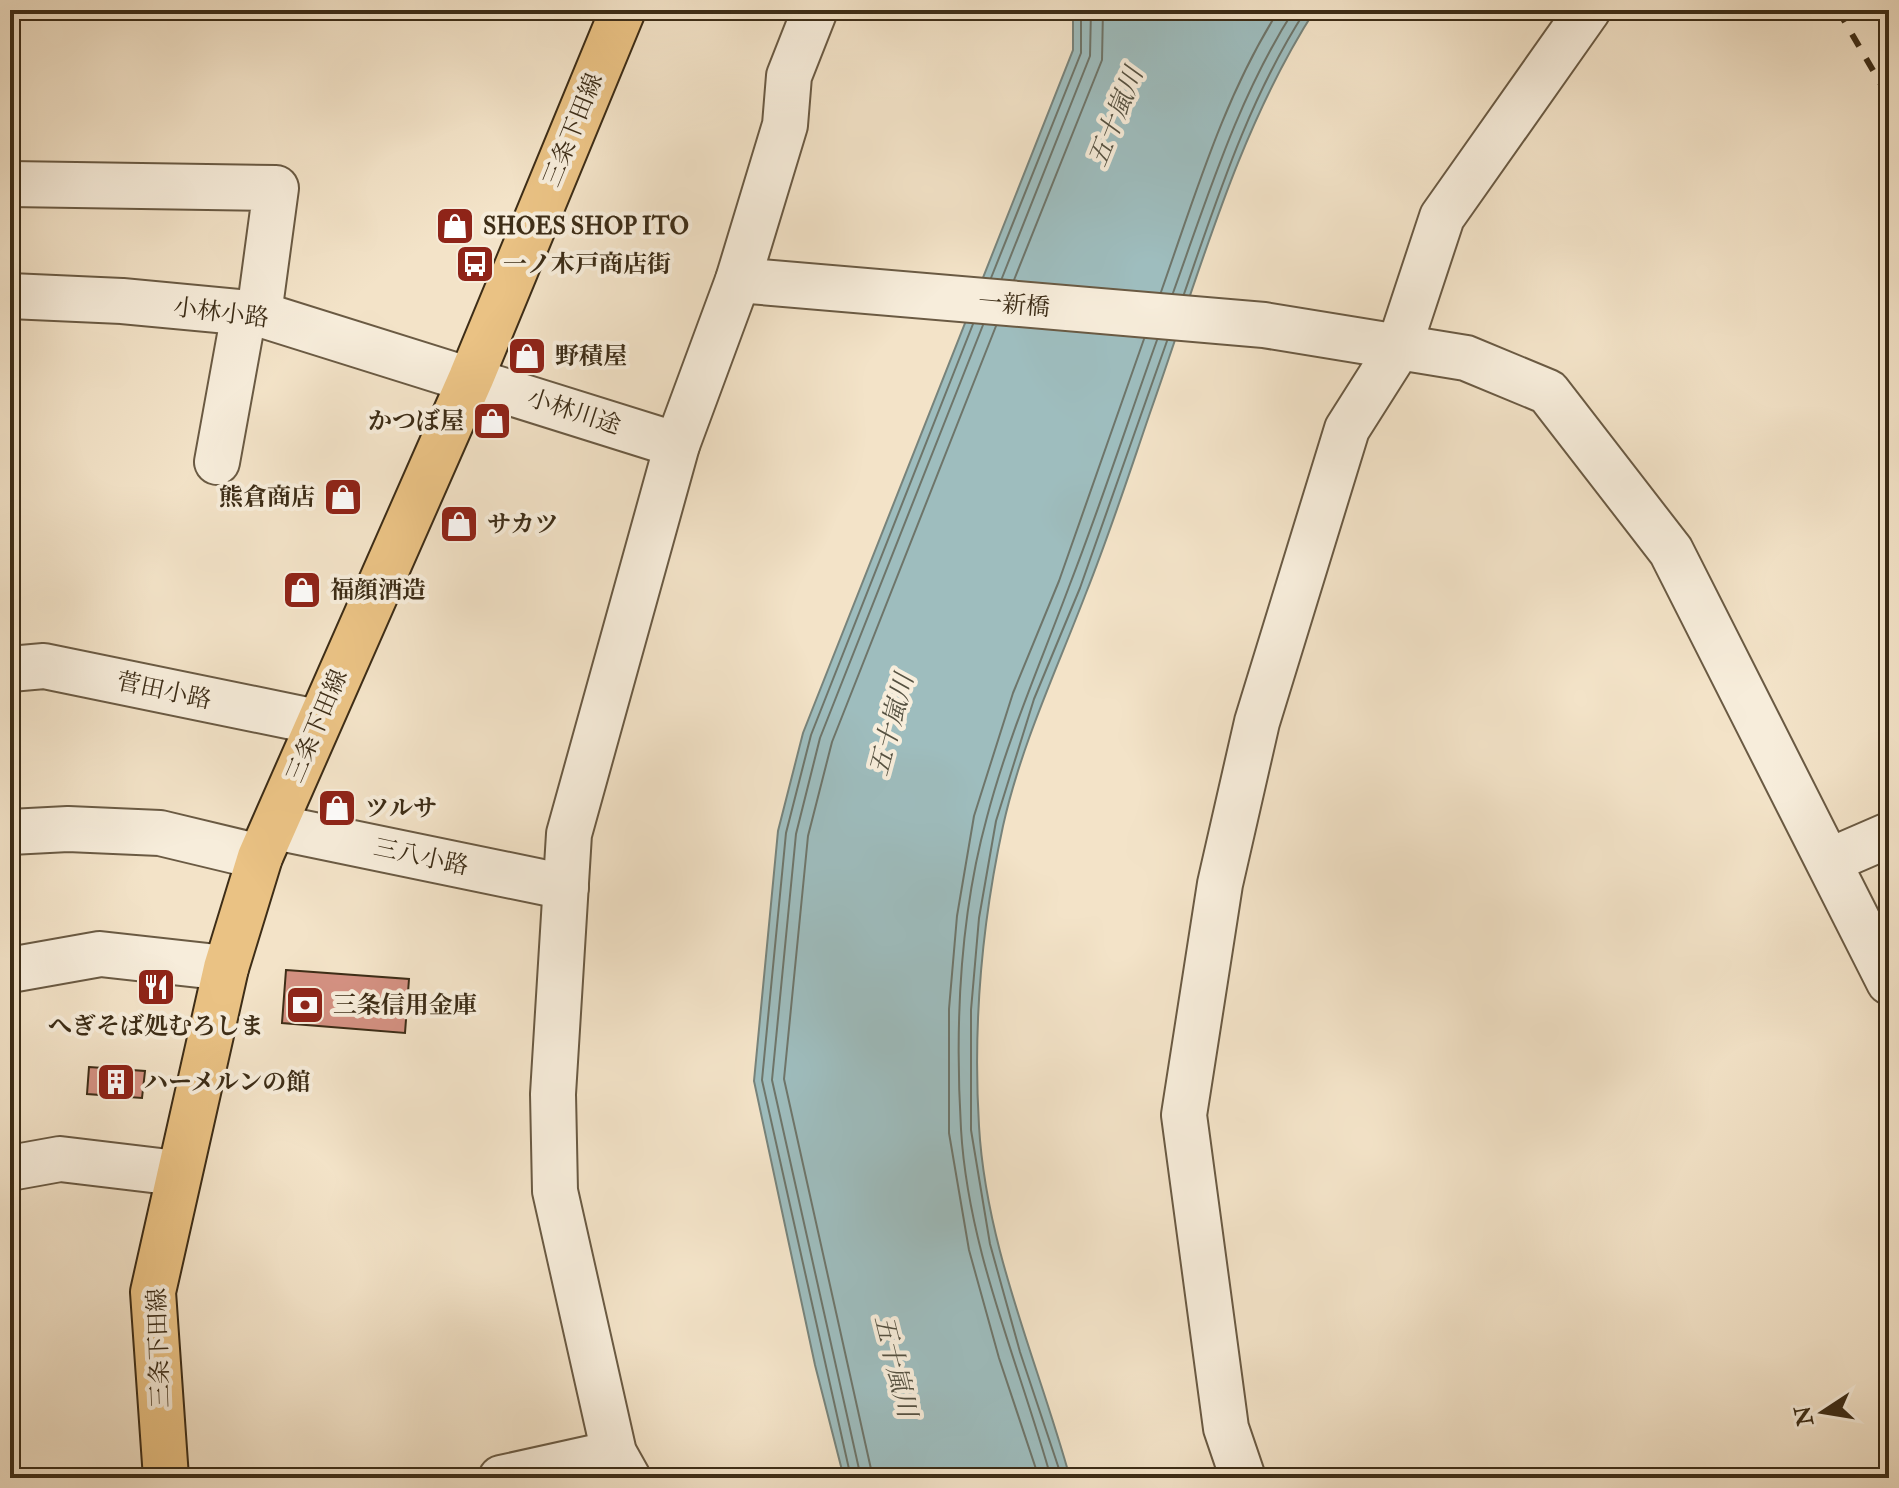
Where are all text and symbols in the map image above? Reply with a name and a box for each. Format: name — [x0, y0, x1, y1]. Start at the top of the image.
water label: 五十嵐川 — [1082, 60, 1151, 171]
street label: 三条下田線 — [536, 69, 610, 191]
shop icon: SHOES SHOP ITO — [434, 205, 476, 247]
place label: SHOES SHOP ITO — [483, 211, 689, 242]
bus stop icon: 一ノ木戸商店街 — [454, 243, 496, 285]
place label: 一ノ木戸商店街 — [503, 249, 671, 280]
street label: 一新橋 — [977, 286, 1051, 324]
street label: 小林小路 — [171, 292, 271, 334]
shop icon: 野積屋 — [506, 335, 548, 377]
place label: 野積屋 — [555, 341, 627, 372]
street label: 小林川途 — [524, 382, 624, 442]
shop icon: かつぼ屋 — [471, 400, 513, 442]
place label: かつぼ屋 — [368, 406, 464, 437]
shop icon: 熊倉商店 — [322, 476, 364, 518]
place label: 熊倉商店 — [219, 482, 315, 513]
shop icon: サカツ — [438, 503, 480, 545]
place label: サカツ — [487, 509, 559, 540]
shop icon: 福顔酒造 — [281, 569, 323, 611]
place label: 福顔酒造 — [330, 575, 426, 606]
street label: 三条下田線 — [279, 665, 355, 787]
street label: 菅田小路 — [114, 666, 214, 716]
water label: 五十嵐川 — [863, 668, 922, 779]
shop icon: ツルサ — [316, 787, 358, 829]
place label: ツルサ — [365, 793, 437, 824]
street label: 三八小路 — [371, 832, 471, 882]
restaurant icon: へぎそば処むろしま — [135, 966, 177, 1008]
bank icon: 三条信用金庫 — [284, 984, 326, 1026]
place label: 三条信用金庫 — [333, 990, 477, 1021]
place label: へぎそば処むろしま — [48, 1011, 264, 1042]
building icon: ハーメルンの館 — [95, 1061, 137, 1103]
place label: ハーメルンの館 — [144, 1067, 310, 1098]
street label: 三条下田線 — [141, 1287, 177, 1409]
water label: 五十嵐川 — [867, 1312, 924, 1423]
north arrow — [1783, 1372, 1863, 1452]
text: N — [1789, 1403, 1820, 1429]

